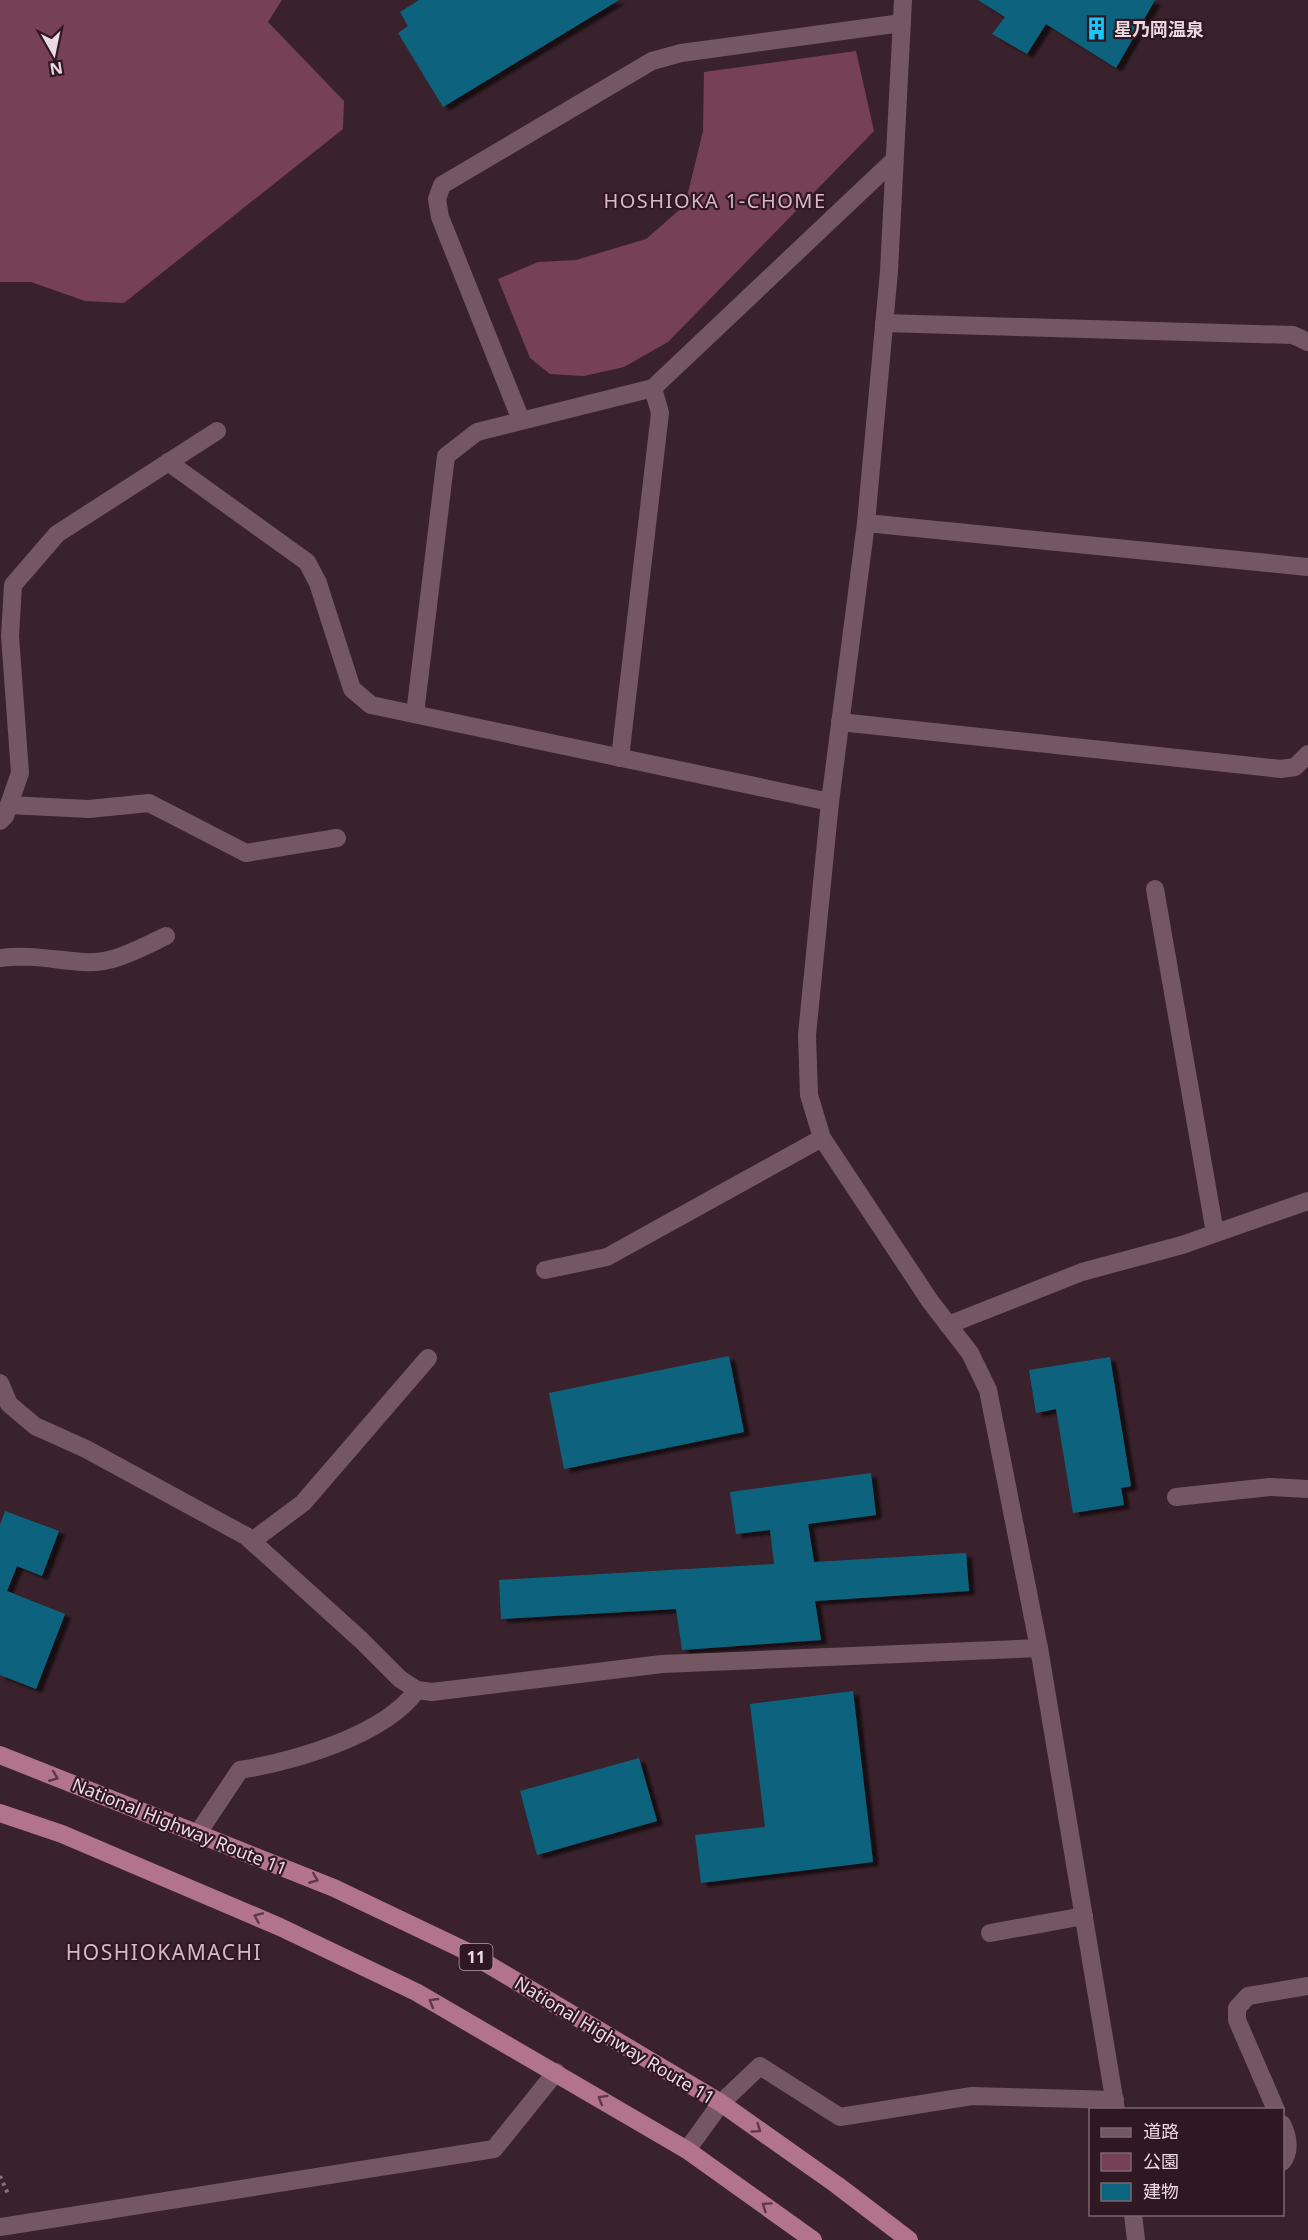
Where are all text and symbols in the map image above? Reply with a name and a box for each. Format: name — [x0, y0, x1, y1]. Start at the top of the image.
building icon: 星乃岡温泉 — [1083, 16, 1109, 42]
place label: 星乃岡温泉 — [1114, 17, 1204, 41]
north arrow — [24, 24, 84, 84]
text: N — [48, 57, 64, 81]
district label: HOSHIOKA 1-CHOME — [603, 187, 827, 214]
one-way arrow — [49, 1769, 59, 1782]
street label: National Highway Route 11 — [69, 1772, 291, 1880]
one-way arrow — [308, 1872, 318, 1885]
one-way arrow — [253, 1912, 264, 1924]
district label: HOSHIOKAMACHI — [66, 1938, 262, 1966]
road number: 11 — [460, 1944, 492, 1970]
street label: National Highway Route 11 — [510, 1971, 720, 2109]
one-way arrow — [429, 1998, 439, 2009]
one-way arrow — [598, 2095, 608, 2107]
legend — [1089, 2108, 1284, 2216]
text: 道路 — [1143, 2119, 1179, 2143]
one-way arrow — [751, 2122, 762, 2133]
text: 公園 — [1143, 2149, 1179, 2173]
text: 建物 — [1143, 2179, 1179, 2203]
one-way arrow — [761, 2202, 772, 2213]

